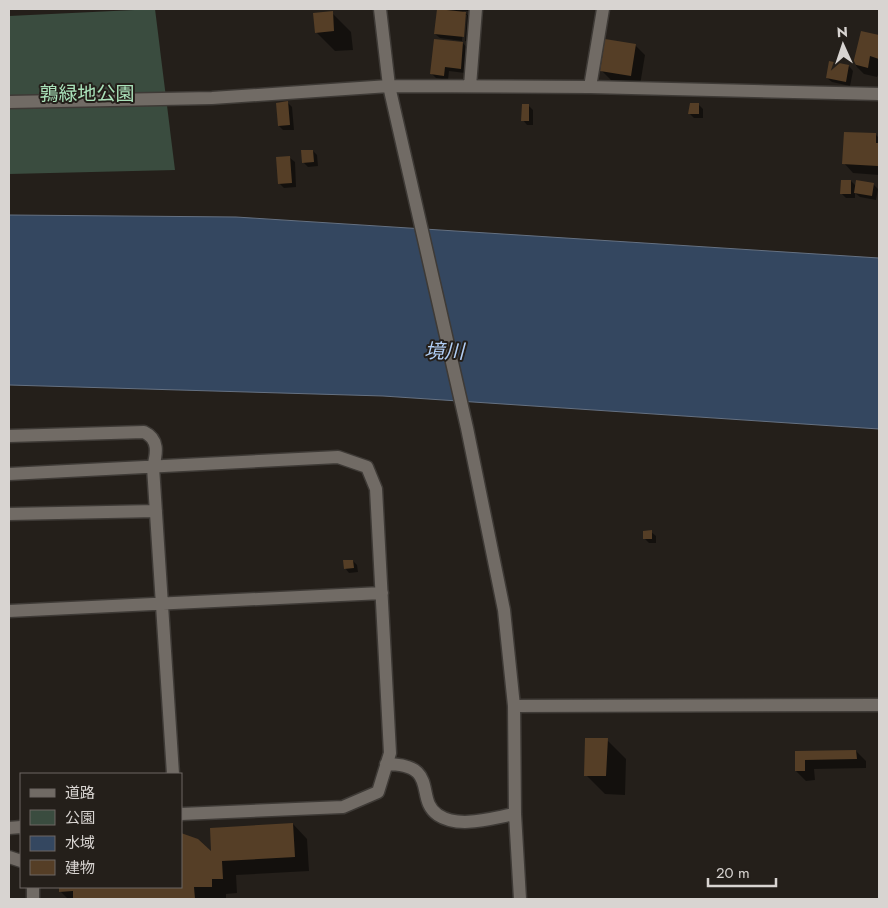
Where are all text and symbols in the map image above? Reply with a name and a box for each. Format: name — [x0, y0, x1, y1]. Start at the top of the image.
north arrow — [818, 20, 868, 70]
text: N — [836, 22, 848, 42]
park label: 鶉緑地公園 — [39, 80, 135, 107]
water label: 境川 — [424, 337, 466, 366]
legend — [20, 773, 182, 888]
text: 道路 — [65, 782, 95, 804]
text: 公園 — [65, 807, 95, 829]
text: 水域 — [65, 832, 95, 854]
scale bar — [708, 856, 776, 888]
text: 建物 — [65, 857, 95, 879]
text: 20 m — [716, 862, 750, 884]

